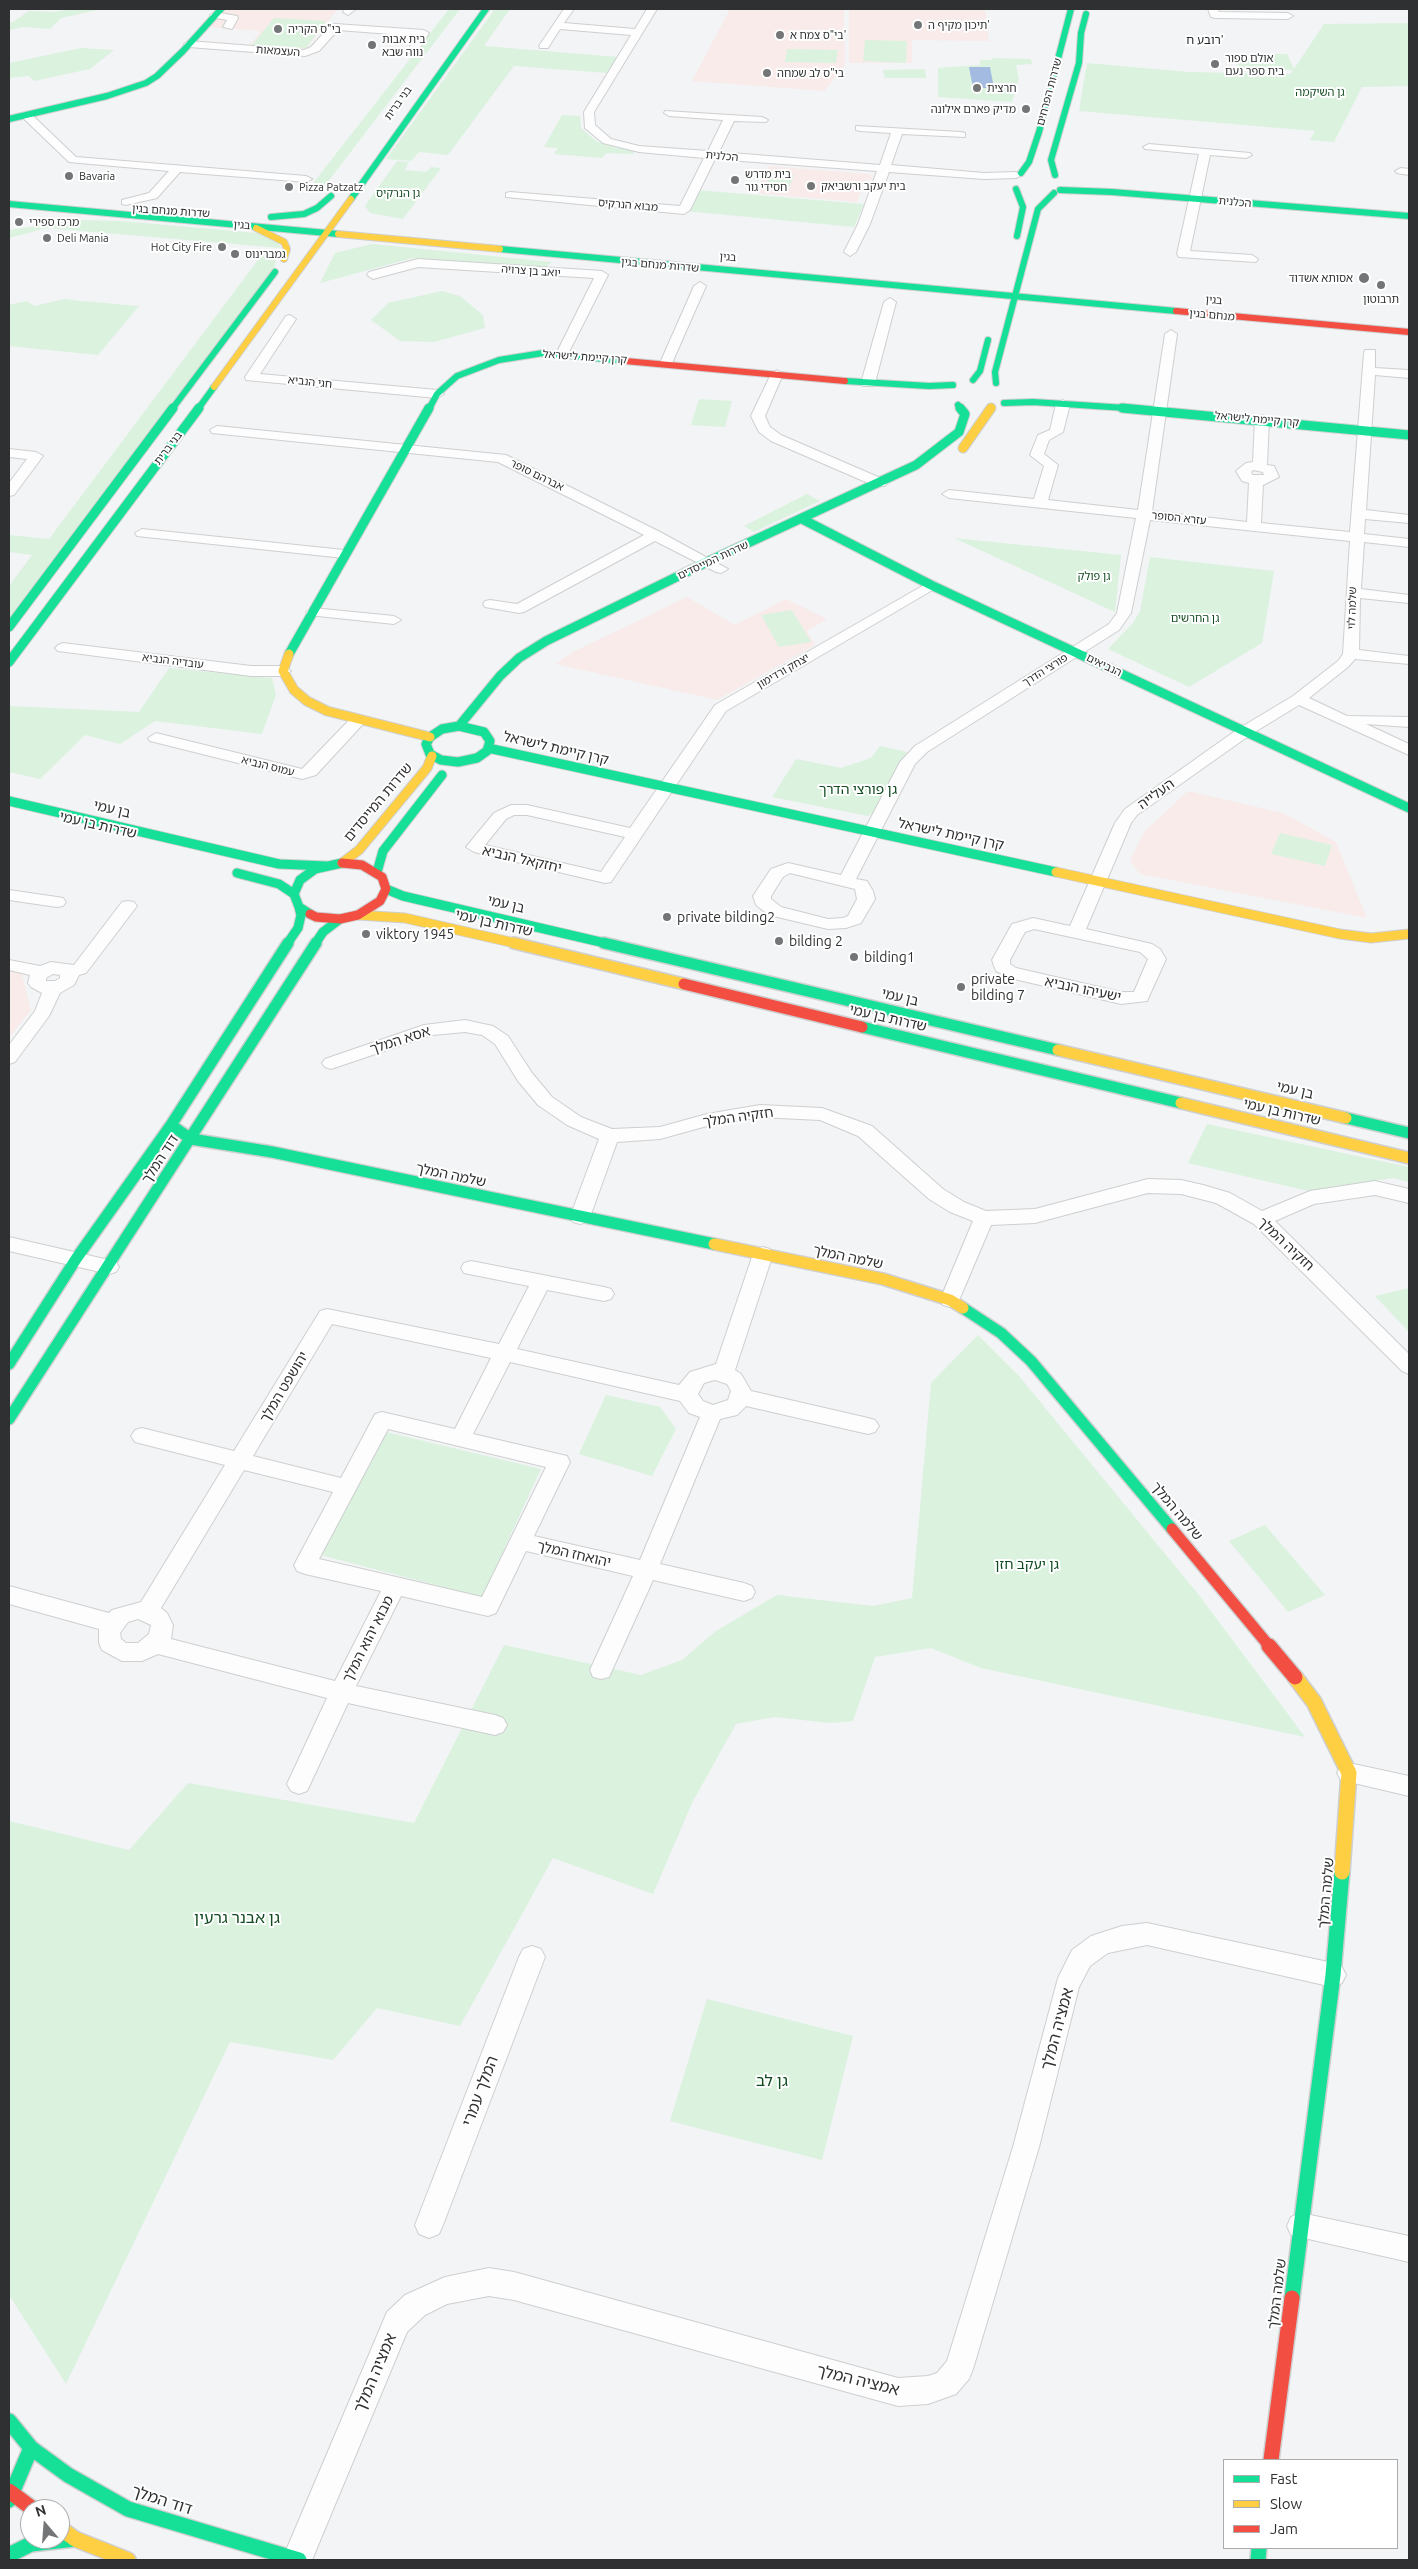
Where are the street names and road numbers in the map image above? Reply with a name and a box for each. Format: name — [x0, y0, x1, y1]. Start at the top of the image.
street label: העצמאות — [255, 43, 301, 59]
street label: שדרות הפרחים — [1034, 57, 1064, 127]
street label: בני ברית — [381, 84, 415, 122]
street label: הכלנית — [705, 148, 739, 164]
street label: הכלנית — [1218, 194, 1252, 210]
street label: מבוא הנרקיס — [597, 196, 659, 214]
street label: שדרות מנחם בגין — [131, 202, 211, 220]
street label: בגין — [233, 218, 251, 232]
street label: בגין — [719, 250, 737, 264]
street label: שדרות מנחם בגין — [620, 255, 700, 275]
street label: יואב בן צרויה — [501, 262, 561, 280]
street label: בגין — [1205, 293, 1223, 307]
street label: מנחם בגין — [1189, 306, 1235, 324]
street label: קרן קיימת לישראל — [542, 347, 628, 367]
street label: חגי הנביא — [287, 373, 333, 391]
street label: קרן קיימת לישראל — [1214, 409, 1300, 429]
street label: בני ברית — [151, 429, 185, 467]
street label: אברהם סופר — [508, 456, 566, 494]
street label: עזרא הסופר — [1151, 509, 1207, 527]
street label: שדרות המייסדים — [675, 538, 751, 582]
street label: שלמה לוי — [1345, 586, 1359, 630]
street label: עובדיה הנביא — [141, 651, 205, 671]
street label: יצחק ורדימון — [754, 651, 812, 691]
street label: פורצי הדרך — [1020, 651, 1070, 689]
street label: הנביאים — [1084, 651, 1124, 679]
street label: קרן קיימת לישראל — [502, 728, 610, 768]
street label: עמוס הנביא — [240, 753, 296, 779]
street label: שדרות המייסדים — [340, 759, 416, 845]
street label: העלייה — [1134, 775, 1178, 813]
street label: בן עמי — [92, 797, 132, 821]
street label: שדרות בן עמי — [58, 808, 138, 842]
street label: קרן קיימת לישראל — [897, 815, 1005, 853]
street label: יחזקאל הנביא — [481, 842, 563, 876]
street label: בן עמי — [486, 892, 526, 916]
street label: שדרות בן עמי — [454, 906, 534, 940]
street label: ישעיהו הנביא — [1043, 973, 1123, 1005]
street label: בן עמי — [880, 985, 920, 1009]
street label: שדרות בן עמי — [848, 1001, 928, 1035]
street label: אסא המלך — [368, 1022, 432, 1058]
street label: בן עמי — [1275, 1078, 1315, 1102]
street label: שדרות בן עמי — [1242, 1095, 1322, 1129]
street label: חזקיה המלך — [702, 1104, 774, 1130]
street label: דוד המלך — [138, 1131, 182, 1187]
street label: שלמה המלך — [414, 1159, 488, 1191]
street label: חזקיה המלך — [1254, 1214, 1318, 1274]
street label: שלמה המלך — [811, 1241, 885, 1273]
street label: יהושפט המלך — [256, 1348, 312, 1426]
street label: שלמה המלך — [1148, 1478, 1206, 1544]
street label: יהואחז המלך — [535, 1537, 613, 1571]
street label: מבוא יהוא המלך — [339, 1593, 397, 1685]
street label: שלמה המלך — [1315, 1857, 1337, 1929]
street label: אמציה המלך — [1037, 1986, 1077, 2072]
street label: המלך עמרי — [458, 2053, 502, 2129]
street label: שלמה המלך — [1264, 2258, 1290, 2330]
street label: אמציה המלך — [350, 2330, 400, 2416]
street label: אמציה המלך — [815, 2360, 901, 2400]
street label: דוד המלך — [129, 2481, 195, 2519]

